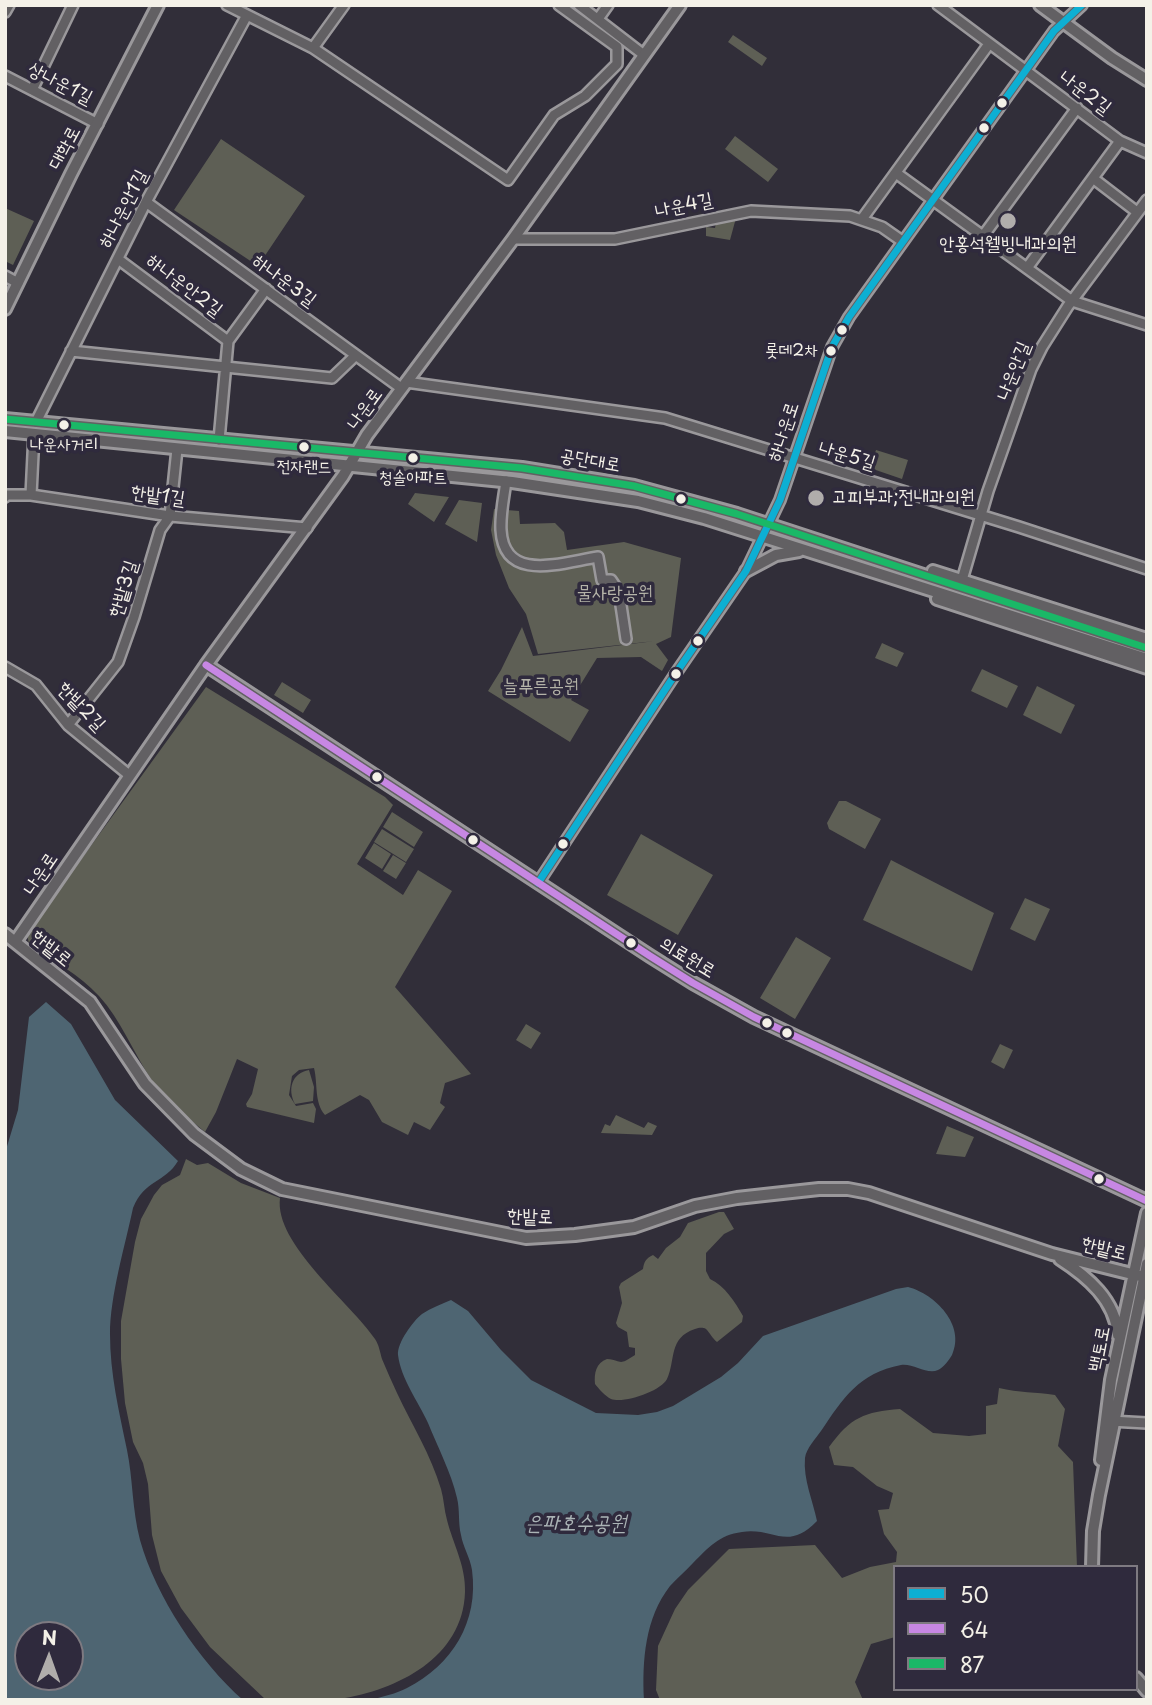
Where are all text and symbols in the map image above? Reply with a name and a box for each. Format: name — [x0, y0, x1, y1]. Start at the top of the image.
street label: 상나운1길 — [24, 58, 96, 110]
street label: 나운2길 — [1054, 66, 1116, 120]
unlabelled marker — [995, 96, 1009, 110]
unlabelled marker — [977, 121, 991, 135]
street label: 대학로 — [44, 122, 86, 174]
street label: 하나운안1길 — [95, 166, 153, 252]
street label: 나운4길 — [653, 189, 715, 223]
marker: 안홍석웰빙내과의원 — [998, 211, 1018, 231]
place label: 안홍석웰빙내과의원 — [939, 234, 1077, 256]
street label: 하나운안2길 — [141, 250, 227, 322]
street label: 하나운3길 — [247, 250, 321, 312]
unlabelled marker — [835, 323, 849, 337]
street label: 나운안길 — [992, 338, 1036, 404]
place label: 롯데2차 — [765, 341, 818, 361]
marker: 롯데2차 — [824, 344, 838, 358]
street label: 나운로 — [342, 384, 388, 434]
street label: 하나운로 — [764, 399, 804, 465]
marker: 나운사거리 — [57, 418, 71, 432]
place label: 나운사거리 — [30, 435, 98, 455]
street label: 나운5길 — [816, 437, 878, 475]
marker: 전자랜드 — [297, 440, 311, 454]
street label: 공단대로 — [558, 444, 622, 478]
marker: 청솔아파트 — [406, 451, 420, 465]
place label: 전자랜드 — [277, 457, 331, 477]
place label: 청솔아파트 — [379, 468, 447, 488]
street label: 한밭1길 — [129, 481, 187, 511]
place label: 고피부과;전내과의원 — [832, 487, 975, 509]
marker: 고피부과;전내과의원 — [806, 488, 826, 508]
unlabelled marker — [674, 492, 688, 506]
street label: 한밭3길 — [105, 558, 143, 620]
park label: 물사랑공원 — [577, 583, 653, 605]
unlabelled marker — [691, 634, 705, 648]
unlabelled marker — [669, 667, 683, 681]
park label: 늘푸른공원 — [503, 676, 579, 698]
street label: 한밭2길 — [52, 678, 110, 736]
unlabelled marker — [370, 770, 384, 784]
unlabelled marker — [466, 833, 480, 847]
unlabelled marker — [556, 837, 570, 851]
street label: 나운로 — [19, 849, 63, 899]
street label: 한밭로 — [26, 926, 76, 972]
street label: 의료원로 — [655, 932, 719, 984]
unlabelled marker — [624, 936, 638, 950]
unlabelled marker — [760, 1016, 774, 1030]
unlabelled marker — [780, 1026, 794, 1040]
unlabelled marker — [1092, 1172, 1106, 1186]
street label: 한밭로 — [507, 1205, 553, 1229]
street label: 한밭로 — [1079, 1232, 1129, 1266]
street label: 백토로 — [1084, 1324, 1116, 1374]
water label: 은파호수공원 — [525, 1511, 627, 1537]
legend — [893, 1565, 1138, 1691]
text: 50 — [960, 1578, 989, 1610]
text: 64 — [960, 1613, 989, 1645]
north arrow — [14, 1621, 84, 1691]
text: N — [42, 1623, 57, 1651]
text: 87 — [960, 1648, 984, 1680]

